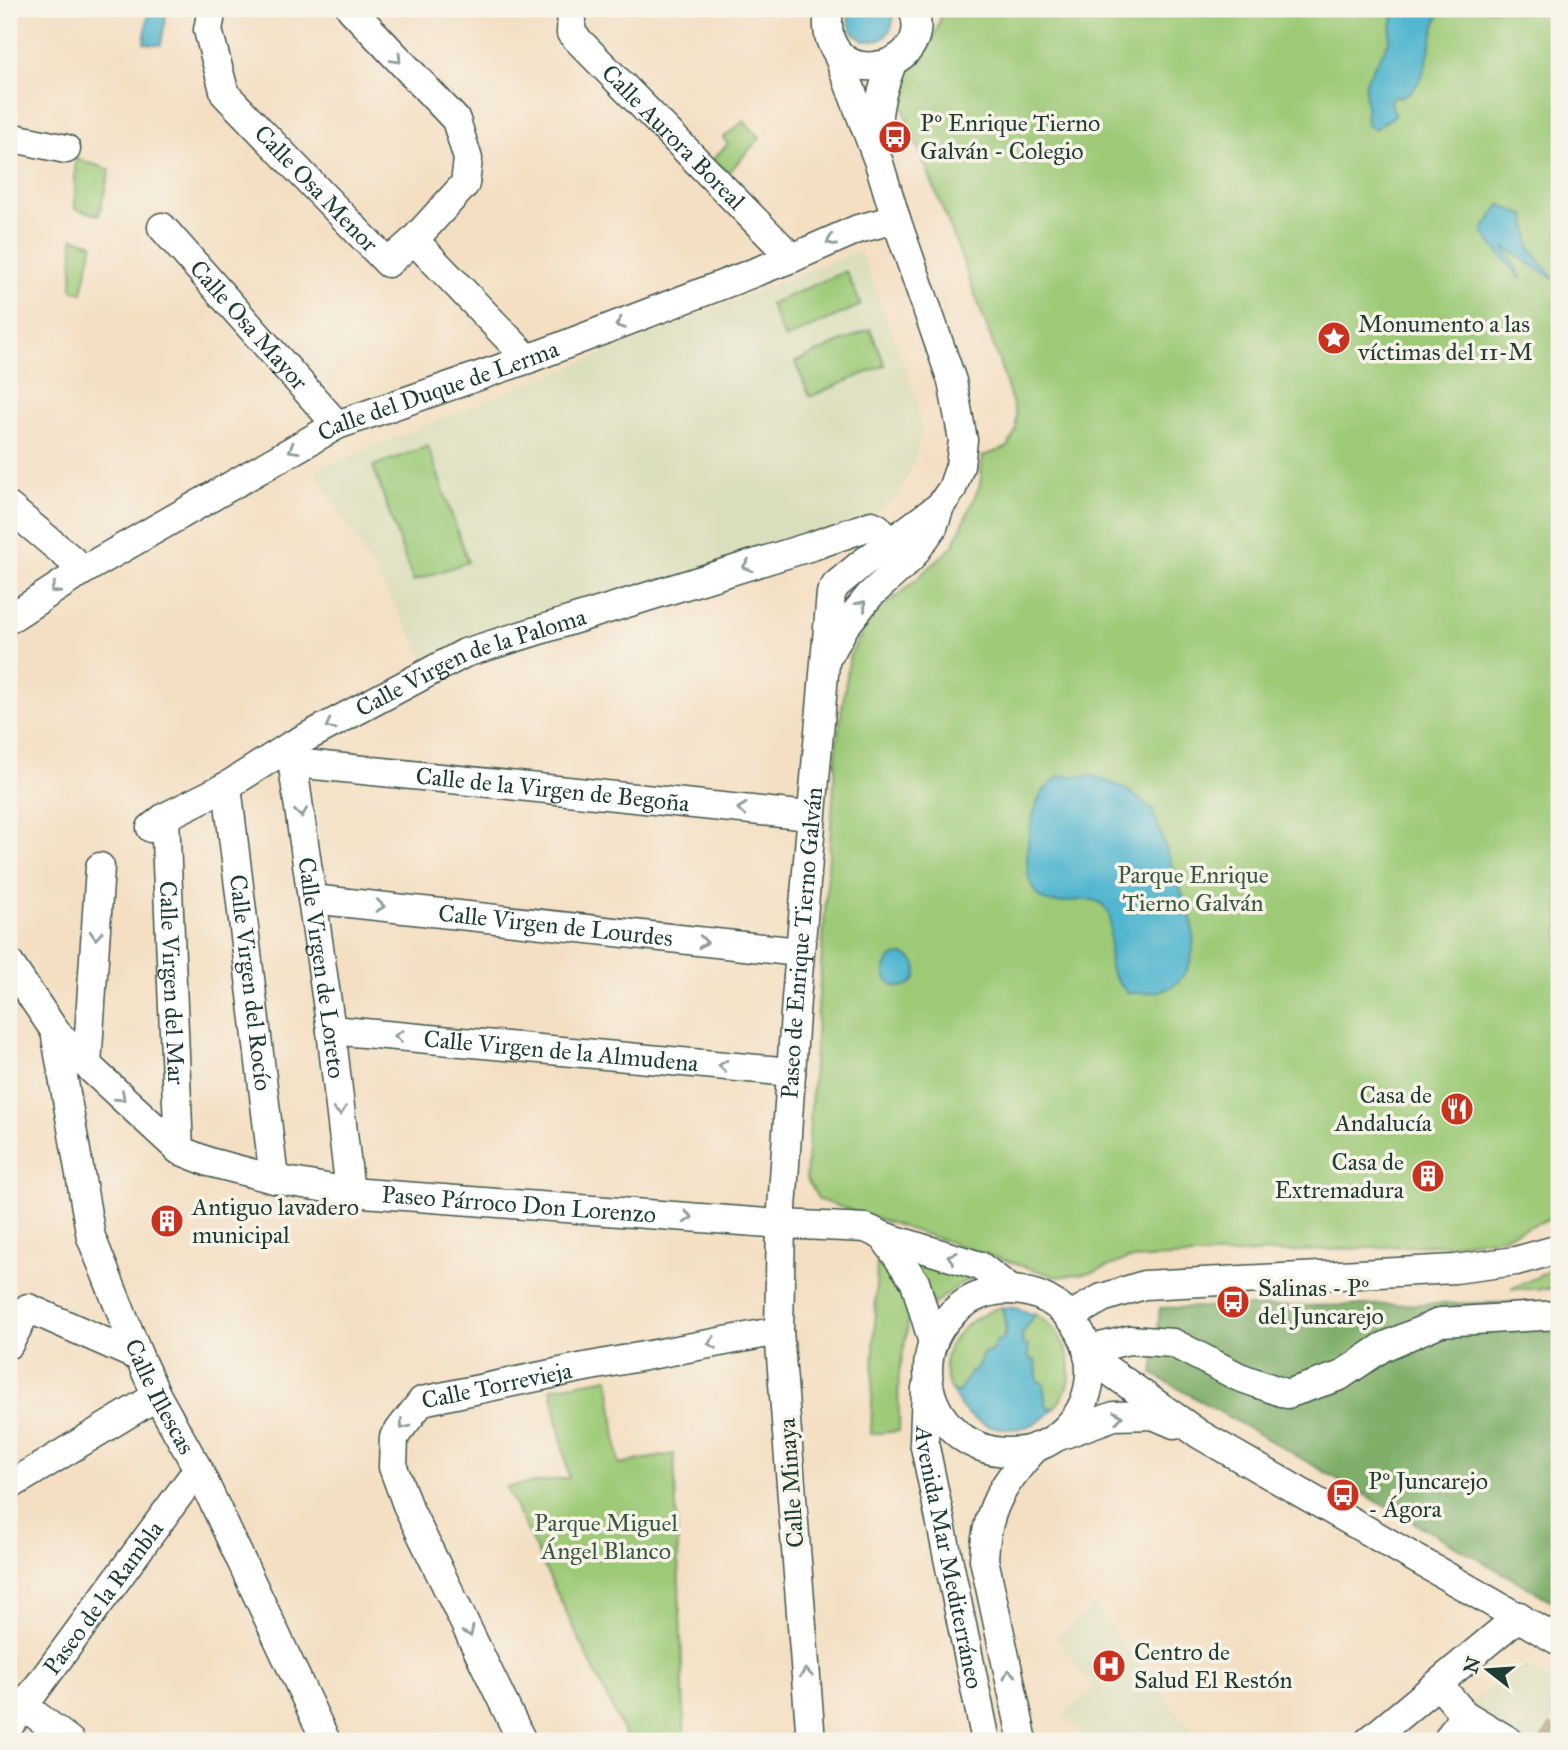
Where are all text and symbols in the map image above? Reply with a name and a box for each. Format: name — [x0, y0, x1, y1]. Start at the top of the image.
one-way arrow — [389, 51, 402, 64]
street label: Calle Aurora Boreal — [595, 58, 752, 217]
place label: Pº Enrique Tierno Galván - Colegio — [920, 108, 1100, 166]
bus stop icon: Pº Enrique Tierno Galván - Colegio — [876, 118, 914, 156]
street label: Calle Osa Menor — [248, 119, 385, 259]
one-way arrow — [826, 233, 838, 247]
street label: Calle Osa Mayor — [183, 254, 314, 396]
place label: Monumento a las víctimas del 11-M — [1357, 309, 1533, 367]
one-way arrow — [614, 315, 626, 329]
place icon: Monumento a las víctimas del 11-M — [1315, 319, 1353, 357]
street label: Calle del Duque de Lerma — [312, 333, 564, 448]
one-way arrow — [288, 441, 301, 454]
one-way arrow — [741, 557, 753, 572]
one-way arrow — [50, 581, 63, 593]
one-way arrow — [854, 600, 866, 613]
street label: Calle Virgen de la Paloma — [350, 601, 591, 723]
one-way arrow — [325, 716, 337, 730]
street label: Calle de la Virgen de Begoña — [414, 761, 692, 819]
street label: Paseo de Enrique Tierno Galván — [774, 786, 829, 1100]
one-way arrow — [736, 802, 748, 817]
one-way arrow — [293, 807, 308, 819]
street label: Calle Virgen de Loreto — [291, 855, 352, 1080]
park label: Parque Enrique Tierno Galván — [1117, 860, 1269, 918]
street label: Calle Virgen del Rocío — [223, 873, 278, 1093]
street label: Calle Virgen del Mar — [153, 880, 191, 1085]
street label: Calle Virgen de Lourdes — [437, 898, 674, 953]
one-way arrow — [374, 899, 385, 914]
one-way arrow — [89, 930, 104, 941]
one-way arrow — [697, 934, 709, 949]
street label: Calle Virgen de la Almudena — [422, 1024, 701, 1079]
one-way arrow — [393, 1029, 404, 1044]
one-way arrow — [717, 1059, 728, 1074]
place label: Casa de Andalucía — [1334, 1080, 1433, 1138]
one-way arrow — [113, 1088, 126, 1101]
restaurant icon: Casa de Andalucía — [1438, 1090, 1476, 1128]
one-way arrow — [333, 1106, 348, 1117]
place label: Casa de Extremadura — [1275, 1147, 1405, 1205]
building icon: Casa de Extremadura — [1409, 1157, 1447, 1195]
street label: Paseo Párroco Don Lorenzo — [380, 1179, 657, 1230]
place label: Antiguo lavadero municipal — [191, 1192, 359, 1250]
building icon: Antiguo lavadero municipal — [148, 1202, 186, 1240]
one-way arrow — [683, 1209, 694, 1224]
one-way arrow — [946, 1251, 958, 1266]
place label: Salinas - Pº del Juncarejo — [1258, 1273, 1384, 1331]
bus stop icon: Salinas - Pº del Juncarejo — [1214, 1283, 1252, 1321]
street label: Calle Illescas — [118, 1335, 202, 1460]
one-way arrow — [706, 1335, 718, 1350]
street label: Calle Torrevieja — [419, 1355, 576, 1416]
one-way arrow — [1112, 1410, 1124, 1425]
street label: Calle Minaya — [771, 1416, 810, 1549]
one-way arrow — [399, 1417, 412, 1429]
street label: Avenida Mar Mediterráneo — [909, 1425, 990, 1691]
place label: Pº Juncarejo - Ágora — [1368, 1466, 1488, 1524]
bus stop icon: Pº Juncarejo - Ágora — [1324, 1476, 1362, 1514]
park label: Parque Miguel Ángel Blanco — [534, 1508, 678, 1566]
street label: Paseo de la Rambla — [37, 1514, 170, 1681]
one-way arrow — [461, 1625, 475, 1637]
north arrow — [1452, 1634, 1522, 1704]
place label: Centro de Salud El Restón — [1134, 1637, 1292, 1695]
hospital icon: Centro de Salud El Restón — [1090, 1647, 1128, 1685]
text: N — [1459, 1654, 1486, 1676]
one-way arrow — [799, 1667, 814, 1678]
one-way arrow — [1002, 1668, 1017, 1680]

